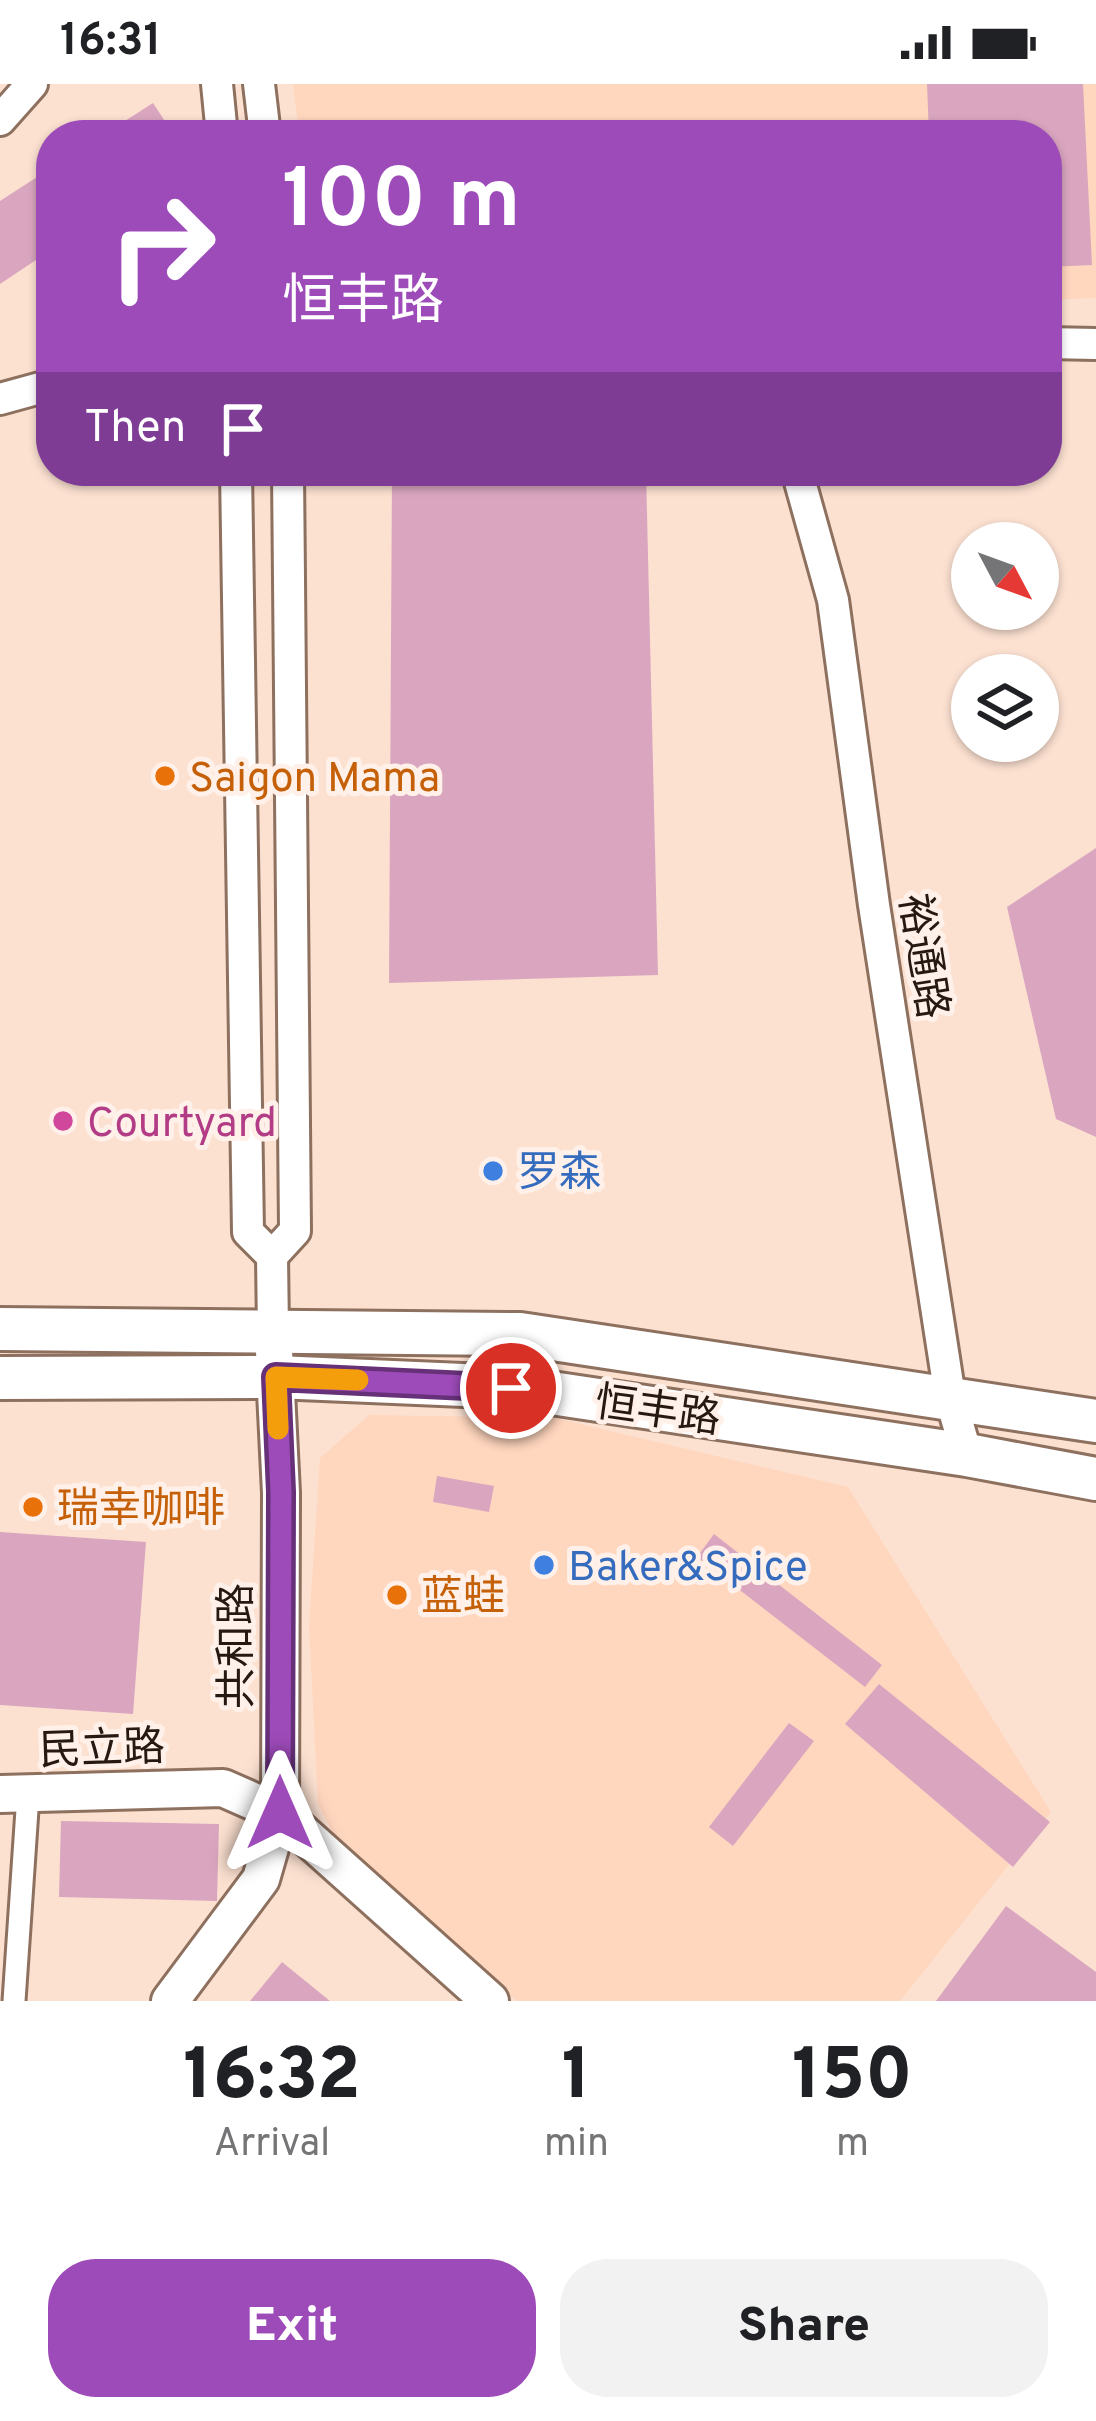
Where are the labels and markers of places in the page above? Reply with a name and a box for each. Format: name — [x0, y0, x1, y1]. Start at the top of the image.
place label: Saigon Mama — [189, 754, 440, 807]
marker: Saigon Mama — [152, 763, 178, 789]
place label: Courtyard — [87, 1099, 277, 1152]
marker: Courtyard — [50, 1108, 76, 1134]
place label: 罗森 — [517, 1149, 601, 1202]
marker: 罗森 — [480, 1158, 506, 1184]
pin — [460, 1337, 562, 1439]
place label: 瑞幸咖啡 — [57, 1485, 225, 1538]
marker: 瑞幸咖啡 — [20, 1494, 46, 1520]
place label: Baker&Spice — [568, 1543, 808, 1596]
marker: Baker&Spice — [531, 1552, 557, 1578]
place label: 蓝蛙 — [421, 1573, 505, 1626]
marker: 蓝蛙 — [384, 1582, 410, 1608]

